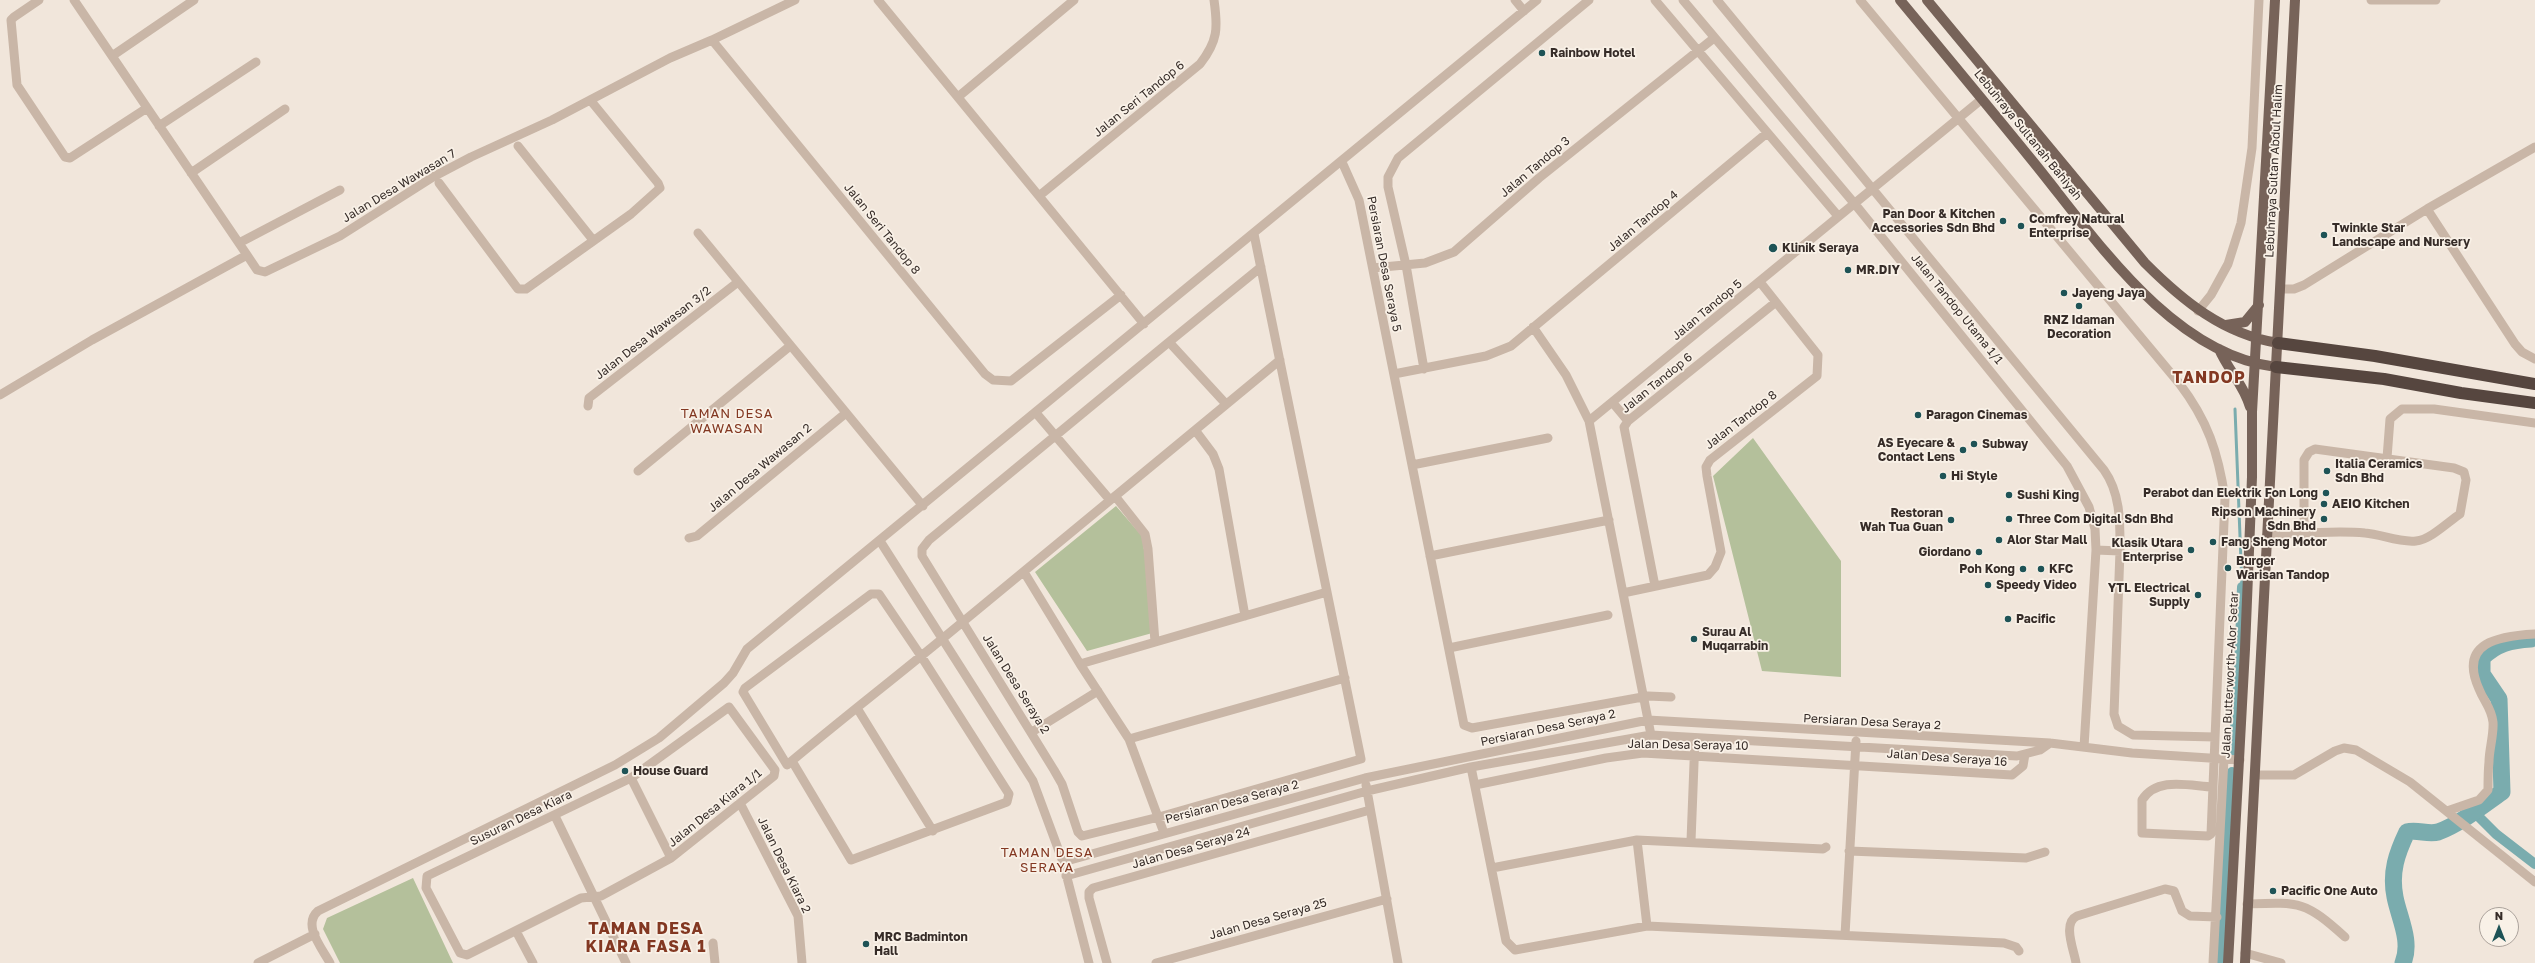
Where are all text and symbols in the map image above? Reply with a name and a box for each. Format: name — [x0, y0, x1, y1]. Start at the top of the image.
place label: Rainbow Hotel — [1550, 46, 1635, 60]
marker: Rainbow Hotel — [1537, 48, 1547, 58]
street label: Jalan Seri Tandop 6 — [1091, 58, 1187, 140]
street label: Lebuhraya Sultanah Bahiyah — [1971, 67, 2085, 203]
street label: Lebuhraya Sultan Abdul Halim — [2262, 84, 2286, 258]
street label: Jalan Tandop 3 — [1497, 134, 1573, 200]
street label: Jalan Desa Wawasan 7 — [340, 146, 458, 226]
street label: Jalan Seri Tandop 8 — [841, 181, 923, 277]
street label: Jalan Tandop 4 — [1605, 187, 1681, 255]
street label: Persiaran Desa Seraya 5 — [1364, 195, 1404, 333]
place label: Pan Door & Kitchen Accessories Sdn Bhd — [1872, 207, 1995, 235]
place label: Comfrey Natural Enterprise — [2029, 212, 2125, 240]
marker: Pan Door & Kitchen Accessories Sdn Bhd — [1998, 216, 2008, 226]
marker: Comfrey Natural Enterprise — [2016, 221, 2026, 231]
place label: Twinkle Star Landscape and Nursery — [2332, 221, 2470, 249]
marker: Twinkle Star Landscape and Nursery — [2319, 230, 2329, 240]
place label: Klinik Seraya — [1782, 241, 1859, 255]
marker: Klinik Seraya — [1767, 242, 1779, 254]
street label: Jalan Tandop Utama 1/1 — [1908, 251, 2006, 367]
place label: MR.DIY — [1856, 263, 1900, 277]
marker: MR.DIY — [1843, 265, 1853, 275]
street label: Jalan Tandop 5 — [1669, 277, 1745, 343]
street label: Jalan Desa Wawasan 3/2 — [592, 283, 714, 383]
place label: Jayeng Jaya — [2072, 286, 2145, 300]
marker: Jayeng Jaya — [2059, 288, 2069, 298]
marker: RNZ Idaman Decoration — [2074, 301, 2084, 311]
place label: RNZ Idaman Decoration — [2043, 313, 2115, 341]
street label: Jalan Tandop 6 — [1619, 350, 1695, 416]
district label: TANDOP — [2172, 368, 2246, 388]
street label: Jalan Tandop 8 — [1702, 387, 1780, 453]
district label: TAMAN DESA WAWASAN — [681, 406, 773, 437]
place label: Paragon Cinemas — [1926, 408, 2027, 422]
marker: Paragon Cinemas — [1913, 410, 1923, 420]
street label: Jalan Desa Wawasan 2 — [705, 421, 815, 515]
place label: AS Eyecare & Contact Lens — [1877, 436, 1955, 464]
place label: Subway — [1982, 437, 2028, 451]
marker: Subway — [1969, 439, 1979, 449]
marker: AS Eyecare & Contact Lens — [1958, 445, 1968, 455]
place label: Italia Ceramics Sdn Bhd — [2335, 457, 2423, 485]
marker: Italia Ceramics Sdn Bhd — [2322, 466, 2332, 476]
place label: Hi Style — [1951, 469, 1997, 483]
marker: Hi Style — [1938, 471, 1948, 481]
place label: Perabot dan Elektrik Fon Long — [2143, 486, 2318, 500]
place label: Sushi King — [2017, 488, 2079, 502]
marker: Perabot dan Elektrik Fon Long — [2321, 488, 2331, 498]
marker: Sushi King — [2004, 490, 2014, 500]
place label: AEIO Kitchen — [2332, 497, 2410, 511]
marker: AEIO Kitchen — [2319, 499, 2329, 509]
place label: Ripson Machinery Sdn Bhd — [2211, 505, 2316, 533]
place label: Restoran Wah Tua Guan — [1860, 506, 1943, 534]
place label: Three Com Digital Sdn Bhd — [2017, 512, 2173, 526]
marker: Three Com Digital Sdn Bhd — [2004, 514, 2014, 524]
marker: Ripson Machinery Sdn Bhd — [2319, 514, 2329, 524]
marker: Restoran Wah Tua Guan — [1946, 515, 1956, 525]
place label: Alor Star Mall — [2007, 533, 2087, 547]
marker: Alor Star Mall — [1994, 535, 2004, 545]
place label: Fang Sheng Motor — [2221, 535, 2327, 549]
place label: Klasik Utara Enterprise — [2111, 536, 2183, 564]
marker: Fang Sheng Motor — [2208, 537, 2218, 547]
place label: Giordano — [1918, 545, 1971, 559]
marker: Klasik Utara Enterprise — [2186, 545, 2196, 555]
marker: Giordano — [1974, 547, 1984, 557]
place label: Burger Warisan Tandop — [2236, 554, 2329, 582]
place label: Poh Kong — [1959, 562, 2015, 576]
place label: KFC — [2049, 562, 2073, 576]
marker: Burger Warisan Tandop — [2223, 563, 2233, 573]
marker: Poh Kong — [2018, 564, 2028, 574]
marker: KFC — [2036, 564, 2046, 574]
place label: Speedy Video — [1996, 578, 2077, 592]
marker: Speedy Video — [1983, 580, 1993, 590]
place label: YTL Electrical Supply — [2108, 581, 2190, 609]
marker: YTL Electrical Supply — [2193, 590, 2203, 600]
street label: Jalan Butterworth-Alor Setar — [2218, 591, 2242, 759]
place label: Pacific — [2016, 612, 2056, 626]
marker: Pacific — [2003, 614, 2013, 624]
place label: Surau Al Muqarrabin — [1702, 625, 1768, 653]
street label: Jalan Desa Seraya 2 — [979, 632, 1053, 736]
marker: Surau Al Muqarrabin — [1689, 634, 1699, 644]
street label: Persiaran Desa Seraya 2 — [1479, 707, 1617, 749]
street label: Persiaran Desa Seraya 2 — [1803, 711, 1941, 733]
street label: Jalan Desa Seraya 10 — [1627, 737, 1749, 753]
street label: Jalan Desa Seraya 16 — [1886, 747, 2008, 769]
place label: House Guard — [633, 764, 708, 778]
marker: House Guard — [620, 766, 630, 776]
street label: Jalan Desa Kiara 1/1 — [665, 766, 765, 850]
street label: Persiaran Desa Seraya 2 — [1164, 777, 1300, 827]
street label: Susuran Desa Kiara — [468, 787, 574, 849]
street label: Jalan Desa Kiara 2 — [754, 814, 814, 916]
street label: Jalan Desa Seraya 24 — [1130, 824, 1252, 872]
district label: TAMAN DESA SERAYA — [1001, 845, 1093, 876]
place label: Pacific One Auto — [2281, 884, 2378, 898]
marker: Pacific One Auto — [2268, 886, 2278, 896]
street label: Jalan Desa Seraya 25 — [1208, 895, 1328, 943]
north arrow — [2479, 907, 2519, 947]
text: N — [2495, 909, 2503, 922]
district label: TAMAN DESA KIARA FASA 1 — [585, 919, 707, 957]
place label: MRC Badminton Hall — [874, 930, 968, 958]
marker: MRC Badminton Hall — [861, 939, 871, 949]

